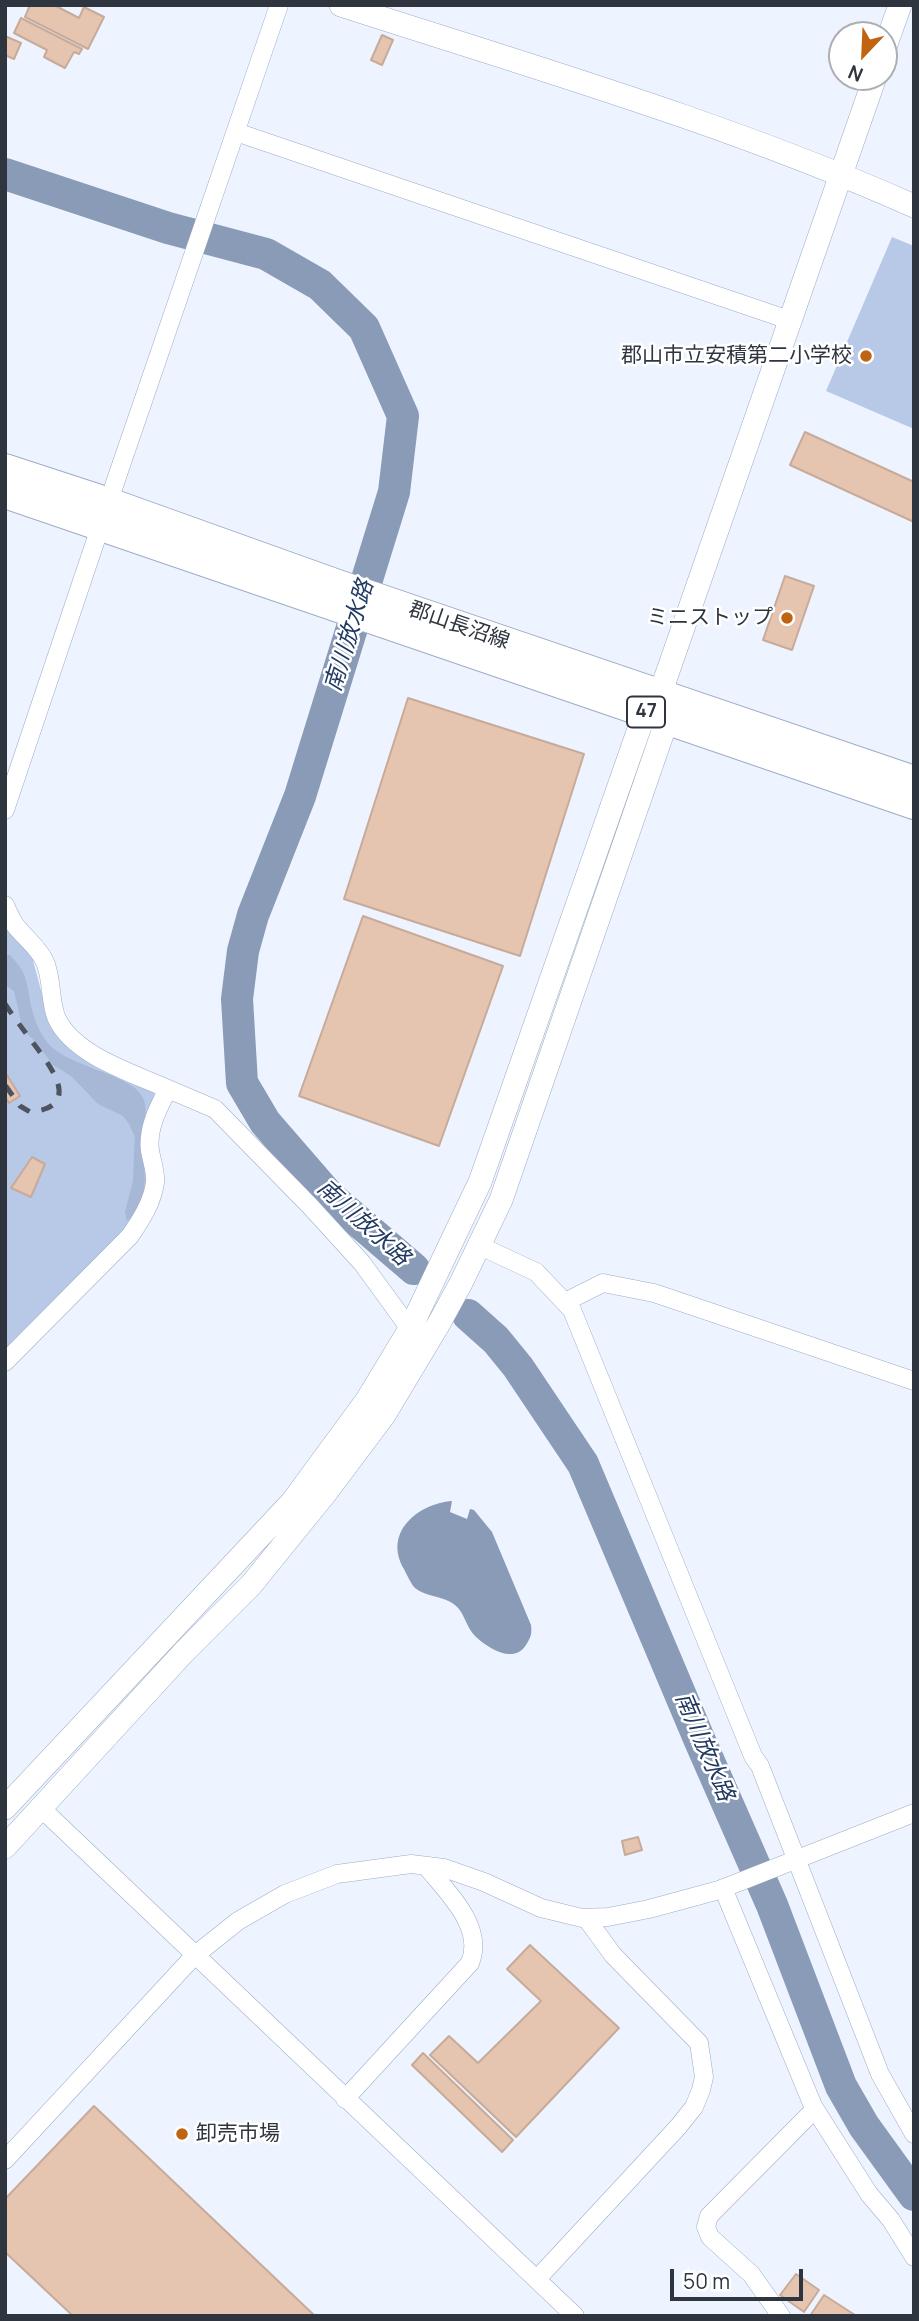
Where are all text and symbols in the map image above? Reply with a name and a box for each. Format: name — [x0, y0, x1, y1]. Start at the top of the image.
north arrow — [828, 21, 898, 91]
text: N — [844, 59, 867, 88]
place label: 郡山市立安積第二小学校 — [621, 343, 852, 369]
marker: 郡山市立安積第二小学校 — [858, 348, 874, 364]
water label: 南川放水路 — [320, 577, 380, 695]
street label: 郡山長沼線 — [405, 597, 513, 655]
place label: ミニストップ — [647, 605, 773, 631]
marker: ミニストップ — [779, 610, 795, 626]
road number: 47 — [627, 696, 665, 727]
water label: 南川放水路 — [311, 1174, 415, 1272]
water label: 南川放水路 — [669, 1689, 739, 1805]
place label: 卸売市場 — [196, 2121, 280, 2147]
marker: 卸売市場 — [174, 2126, 190, 2142]
scale bar — [674, 2254, 807, 2298]
text: 50 m — [683, 2267, 730, 2295]

